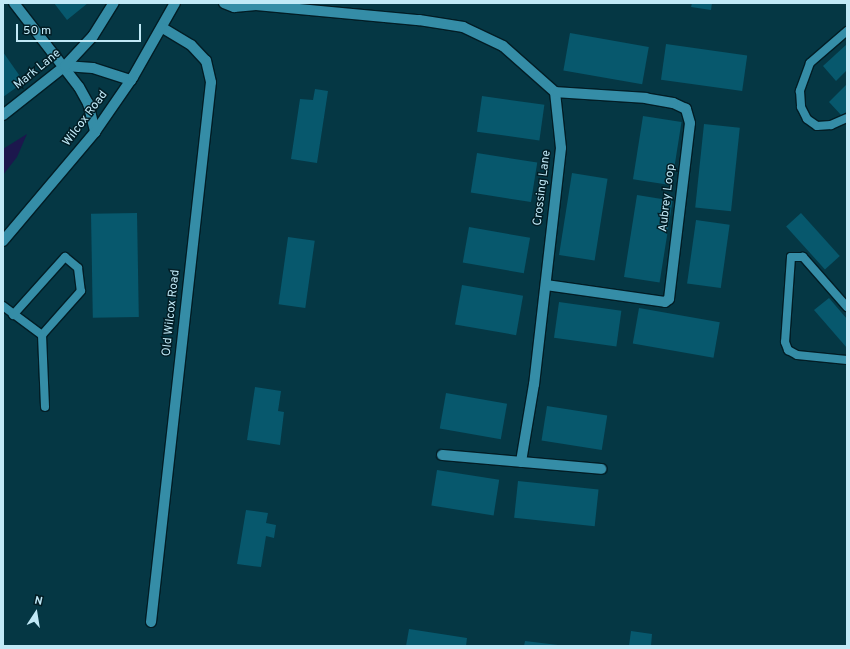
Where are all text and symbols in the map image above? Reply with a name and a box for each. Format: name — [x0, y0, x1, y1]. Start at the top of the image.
scale bar — [18, 16, 143, 42]
text: 50 m — [23, 23, 51, 39]
street label: Mark Lane — [12, 47, 64, 93]
street label: Wilcox Road — [61, 88, 111, 150]
street label: Crossing Lane — [531, 149, 555, 227]
street label: Aubrey Loop — [657, 163, 679, 233]
street label: Old Wilcox Road — [160, 269, 184, 357]
north arrow — [16, 593, 56, 633]
text: N — [33, 594, 44, 609]

